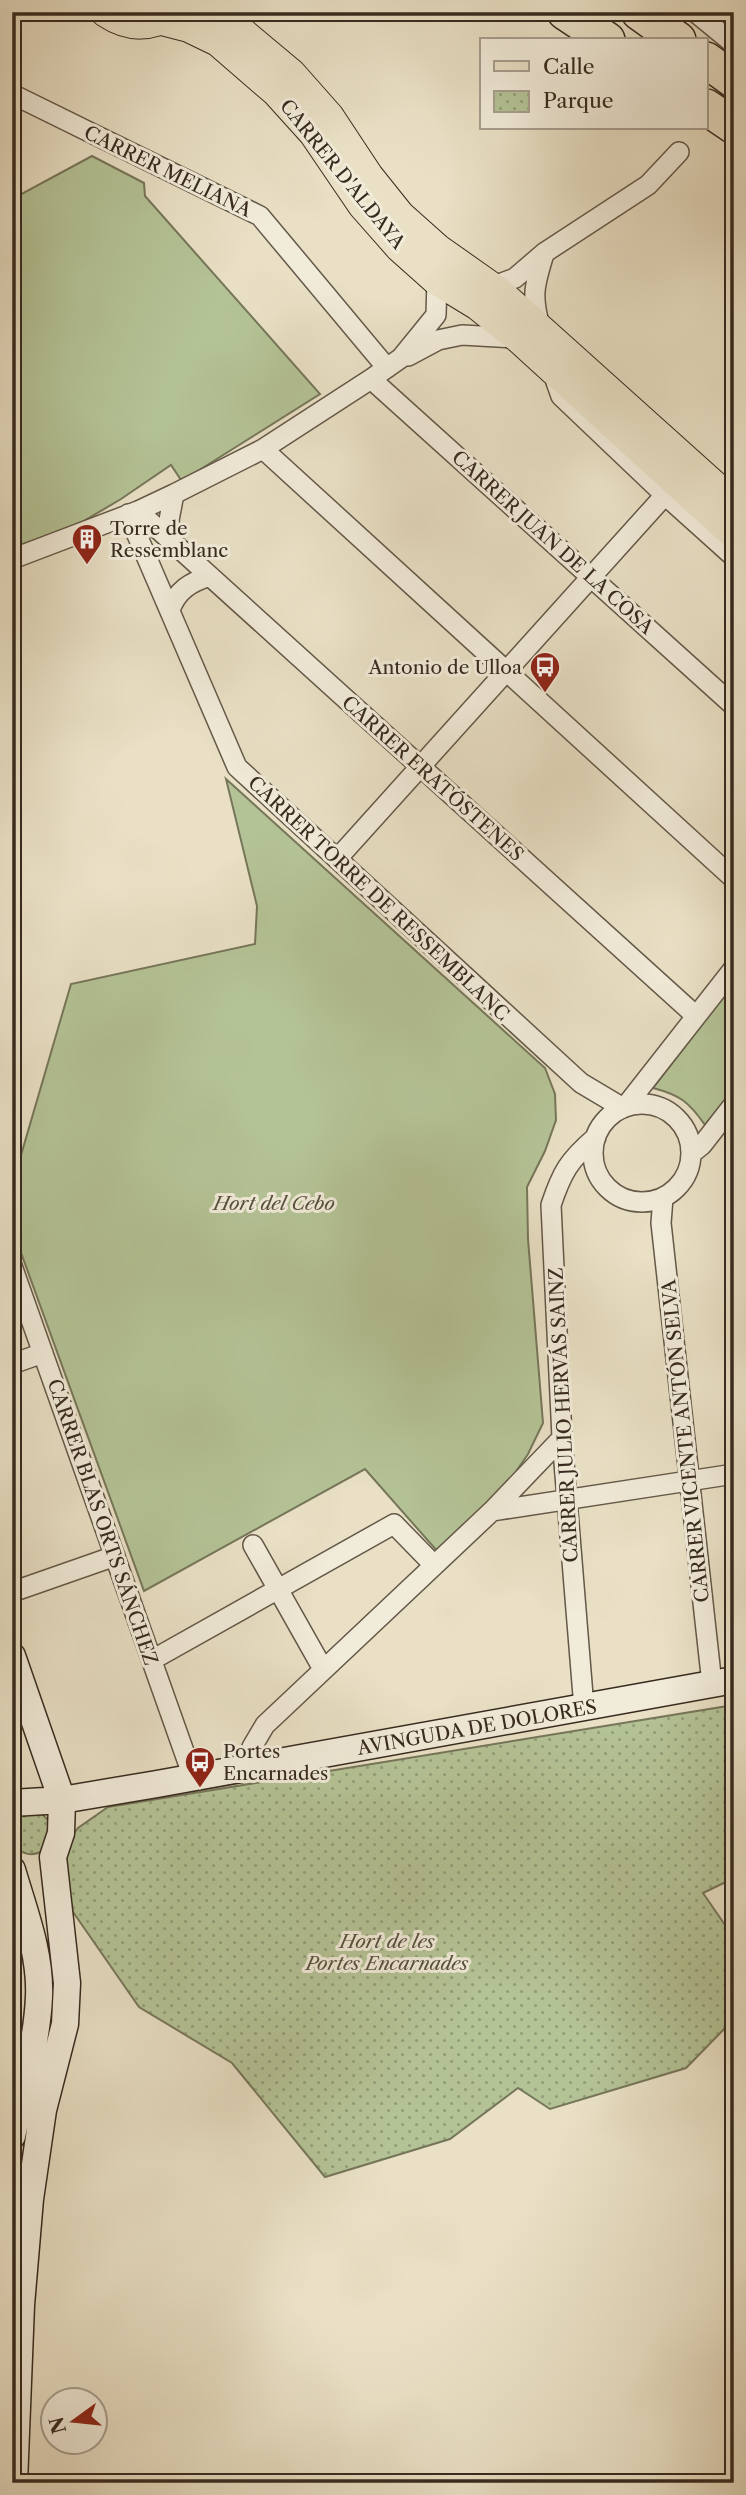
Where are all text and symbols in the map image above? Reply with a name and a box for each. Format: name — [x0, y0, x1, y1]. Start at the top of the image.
legend — [480, 38, 708, 130]
text: Calle — [543, 54, 595, 79]
text: Parque — [543, 88, 614, 113]
street label: CARRER D'ALDAYA — [275, 95, 411, 255]
street label: CARRER MELIANA — [80, 121, 256, 222]
street label: CARRER JUAN DE LA COSA — [447, 446, 659, 640]
place label: Torre de Ressemblanc — [110, 517, 228, 562]
building icon: Torre de Ressemblanc — [70, 522, 104, 566]
bus stop icon: Antonio de Ulloa — [528, 650, 562, 694]
place label: Antonio de Ulloa — [367, 656, 522, 679]
street label: CARRER ERATÓSTENES — [337, 691, 528, 866]
street label: CARRER TORRE DE RESSEMBLANC — [243, 771, 514, 1026]
park label: Hort del Cebo — [211, 1192, 335, 1215]
street label: CARRER JULIO HERVÁS SAINZ — [544, 1267, 583, 1563]
street label: CARRER VICENTE ANTÓN SELVA — [657, 1277, 714, 1604]
street label: CARRER BLAS ORTS SÁNCHEZ — [43, 1376, 162, 1668]
street label: AVINGUDA DE DOLORES — [354, 1695, 599, 1760]
place label: Portes Encarnades — [223, 1740, 328, 1785]
bus stop icon: Portes Encarnades — [183, 1745, 217, 1789]
park label: Hort de les Portes Encarnades — [304, 1930, 469, 1975]
north arrow — [38, 2386, 108, 2456]
text: N — [45, 2414, 71, 2436]

